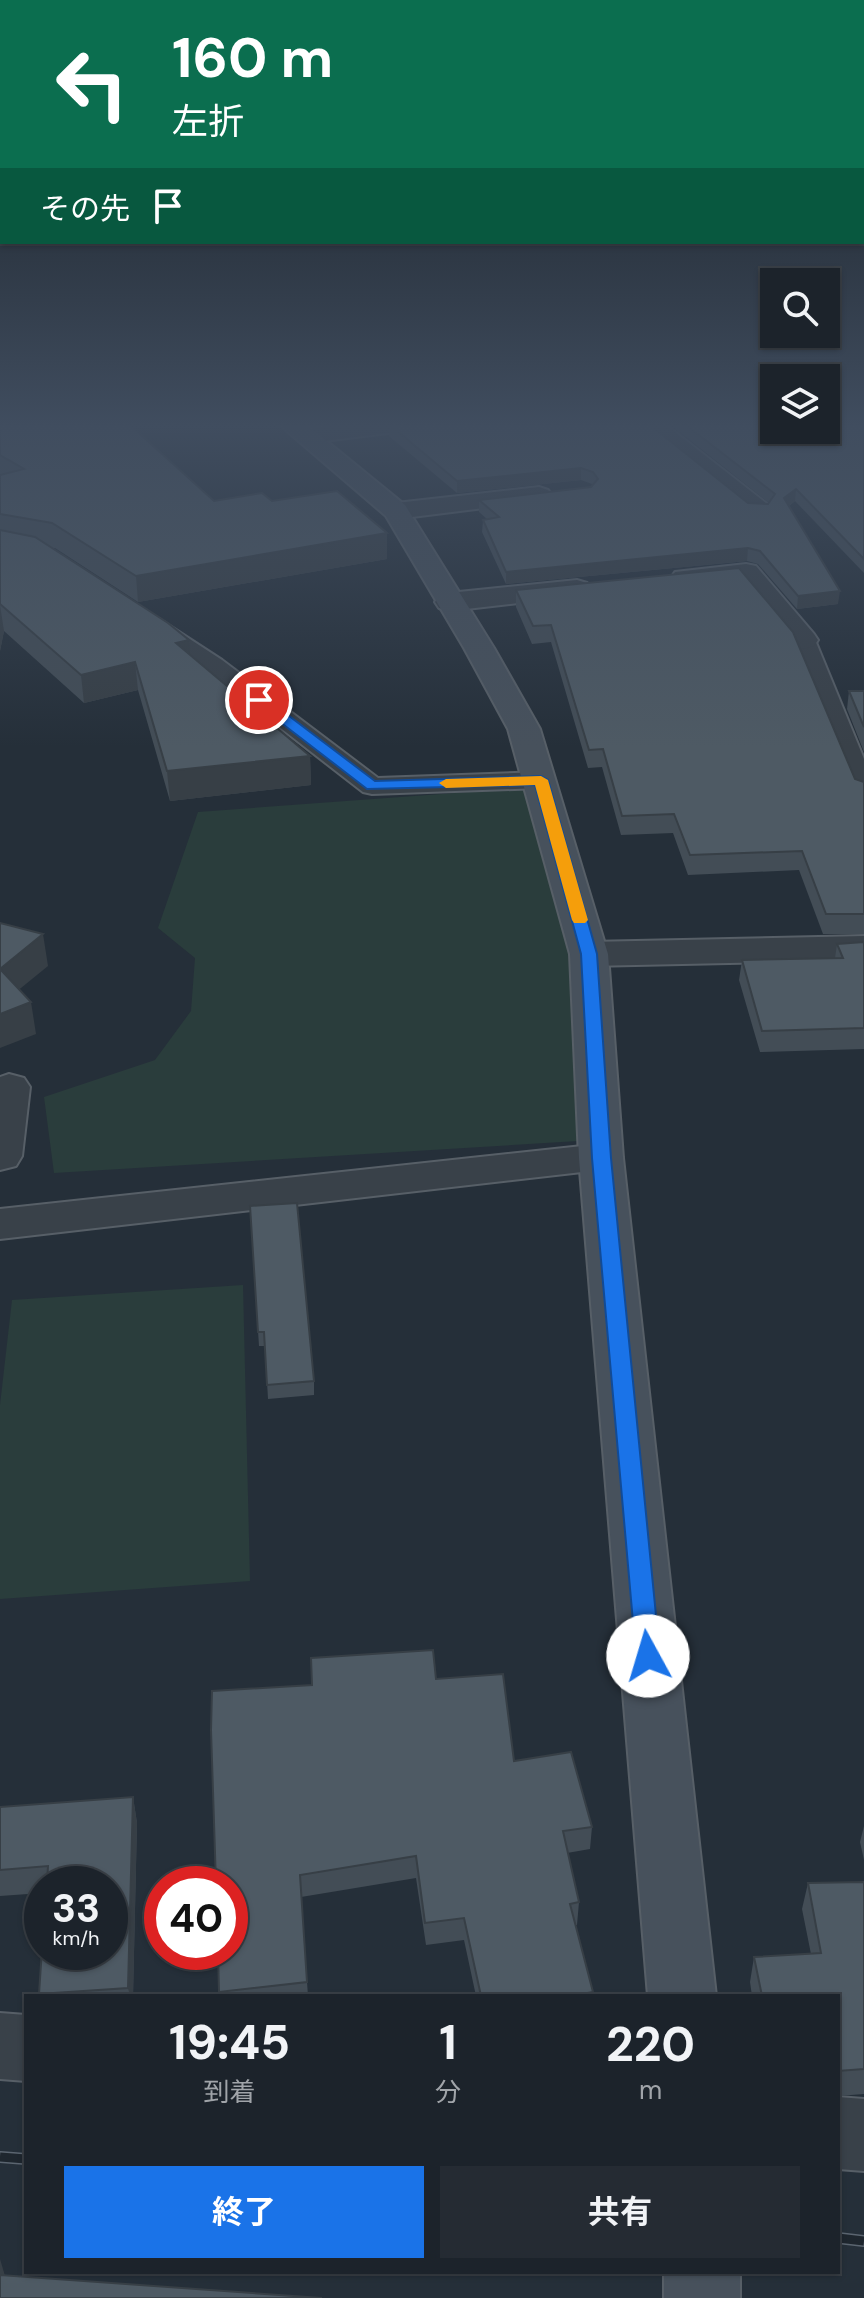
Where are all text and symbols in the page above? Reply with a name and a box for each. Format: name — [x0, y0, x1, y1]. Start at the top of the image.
text: 160 m — [172, 21, 333, 94]
icon: left — [40, 32, 144, 136]
text: 左折 — [172, 98, 244, 145]
icon: arrive — [146, 184, 190, 228]
text: その先 — [40, 189, 130, 228]
map controls — [760, 268, 840, 444]
button: search — [760, 268, 840, 348]
button: layers — [760, 364, 840, 444]
pin — [225, 666, 293, 734]
icon: arrive — [237, 678, 281, 722]
position arrow — [606, 1614, 690, 1698]
speed limit sign: 40 — [144, 1866, 248, 1970]
text: 33 — [52, 1882, 100, 1934]
text: km/h — [52, 1925, 100, 1951]
text: 19:45 — [169, 2011, 290, 2074]
text: 1 — [439, 2011, 457, 2074]
text: 220 — [606, 2013, 695, 2076]
text: m — [639, 2073, 662, 2107]
text: 到着 — [204, 2075, 256, 2109]
text: 分 — [435, 2075, 461, 2109]
button: 終了 — [64, 2166, 424, 2258]
button: 共有 — [440, 2166, 800, 2258]

